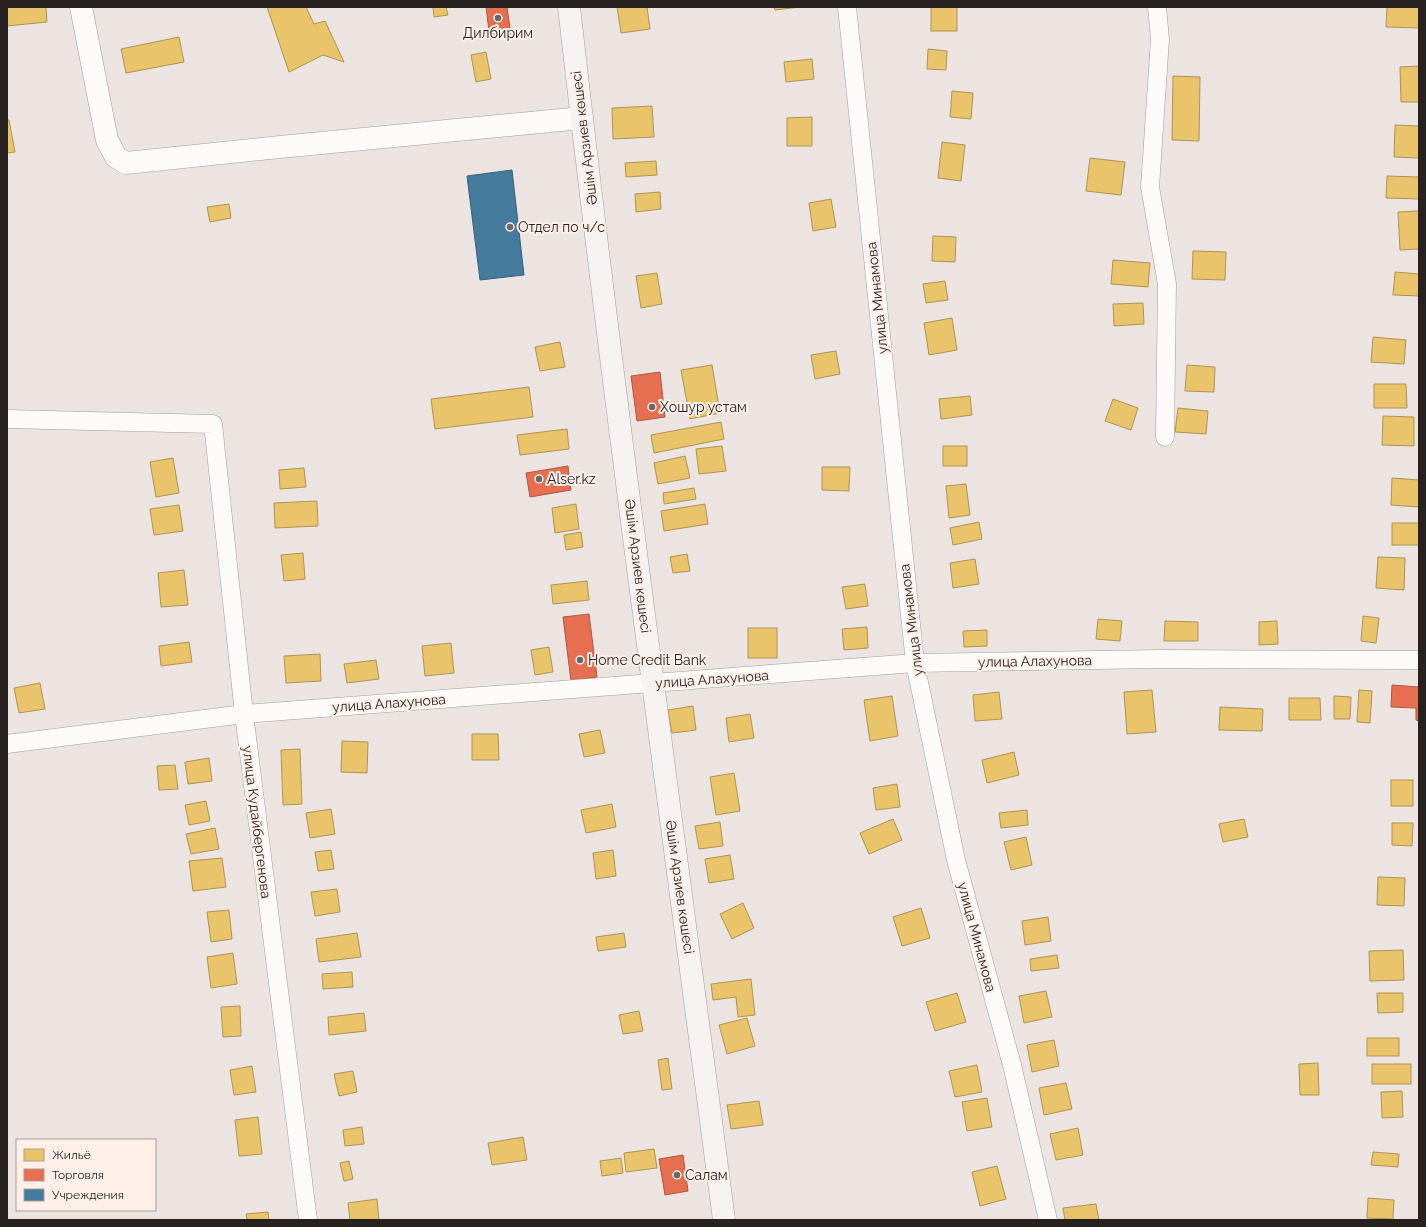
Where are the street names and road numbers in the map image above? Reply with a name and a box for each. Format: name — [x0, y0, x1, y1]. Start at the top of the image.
street label: Әшім Арзиев көшесі — [568, 70, 600, 206]
street label: улица Минамова — [863, 241, 891, 355]
street label: Әшім Арзиев көшесі — [622, 498, 654, 634]
street label: улица Минамова — [896, 563, 926, 677]
street label: улица Алахунова — [978, 652, 1092, 670]
street label: улица Алахунова — [655, 667, 769, 691]
street label: улица Алахунова — [332, 691, 446, 715]
street label: улица Кудайбергенова — [240, 745, 274, 899]
street label: Әшім Арзиев көшесі — [663, 819, 697, 955]
street label: улица Минамова — [955, 880, 999, 994]

